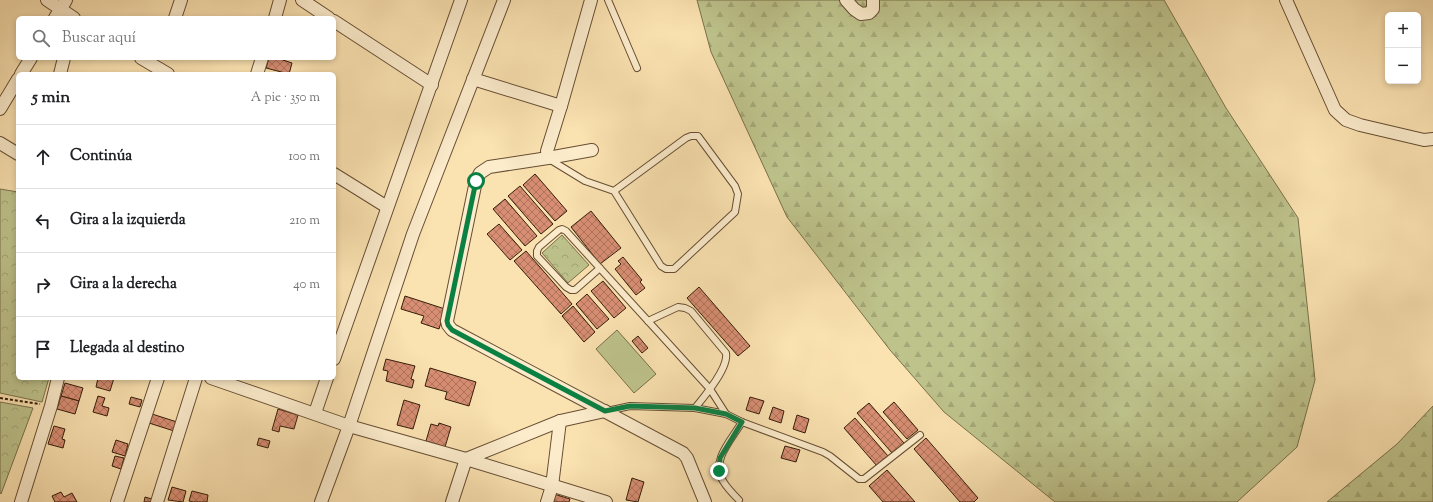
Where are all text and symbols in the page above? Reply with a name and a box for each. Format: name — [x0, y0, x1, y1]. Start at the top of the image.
map controls — [1385, 12, 1421, 84]
button: + — [1385, 12, 1421, 48]
search box — [16, 16, 336, 60]
icon: search — [30, 27, 52, 49]
text: Buscar aquí — [62, 28, 136, 49]
button: − — [1385, 48, 1421, 84]
text: 5 min — [32, 86, 70, 110]
text: A pie · 350 m — [251, 89, 320, 107]
icon: ahead — [32, 146, 54, 168]
text: Continúa — [70, 146, 132, 167]
text: 100 m — [288, 148, 320, 166]
route start — [467, 172, 485, 190]
icon: left — [32, 210, 54, 232]
text: Gira a la izquierda — [70, 210, 186, 231]
text: 210 m — [289, 212, 320, 230]
icon: right — [32, 274, 54, 296]
text: Gira a la derecha — [70, 274, 177, 295]
text: 40 m — [293, 276, 320, 294]
icon: arrive — [32, 338, 54, 360]
text: Llegada al destino — [70, 338, 185, 359]
route end — [710, 462, 728, 480]

